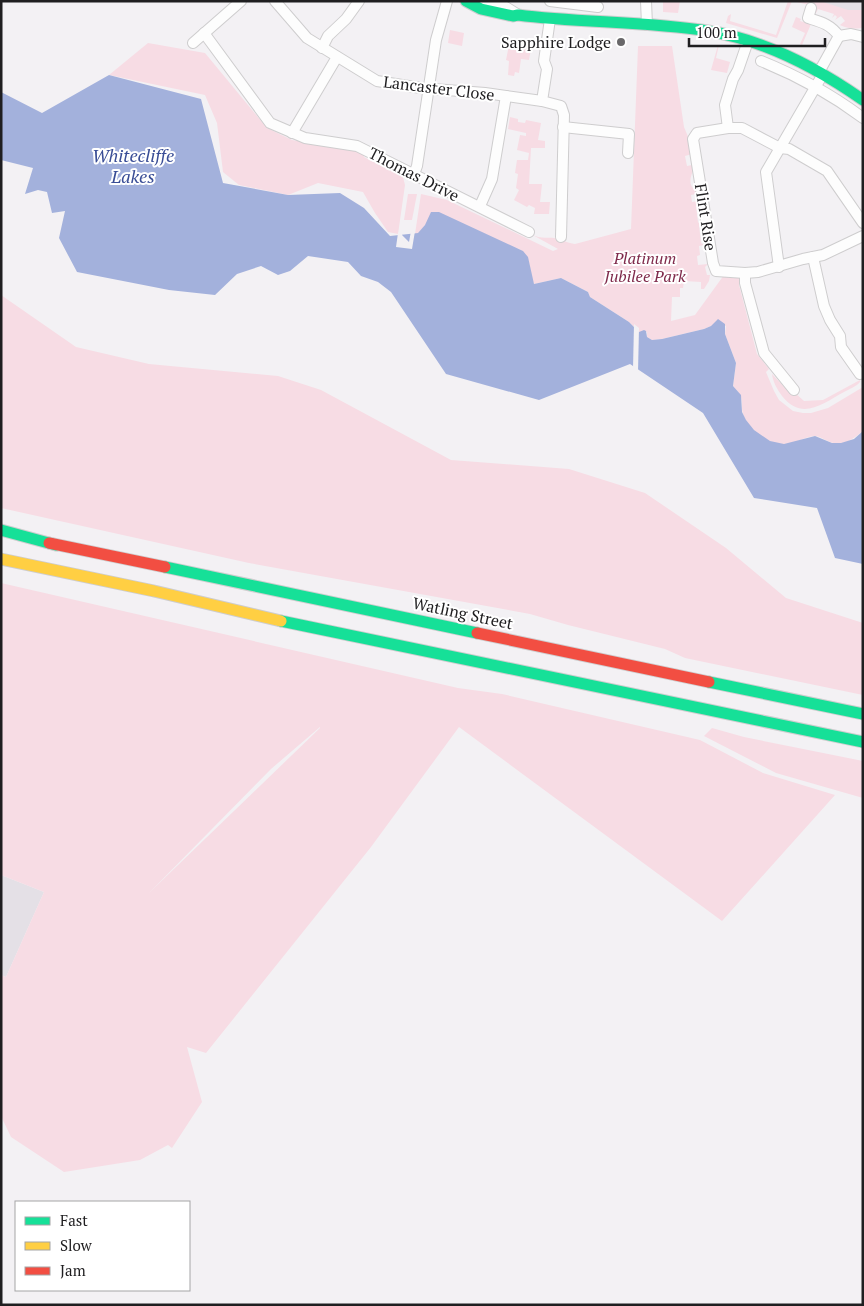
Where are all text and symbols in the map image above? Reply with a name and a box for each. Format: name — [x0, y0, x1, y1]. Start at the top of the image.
scale bar — [689, 15, 825, 47]
text: 100 m — [696, 22, 737, 42]
place label: Sapphire Lodge — [501, 31, 611, 53]
marker: Sapphire Lodge — [615, 36, 627, 48]
street label: Lancaster Close — [382, 70, 496, 106]
street label: Thomas Drive — [365, 142, 463, 206]
water label: Whitecliffe Lakes — [92, 143, 174, 188]
street label: Flint Rise — [690, 182, 722, 252]
park label: Platinum Jubilee Park — [603, 247, 686, 287]
street label: Watling Street — [411, 592, 515, 634]
legend — [15, 1201, 190, 1291]
text: Fast — [60, 1210, 88, 1230]
text: Slow — [60, 1235, 93, 1255]
text: Jam — [60, 1260, 86, 1280]

